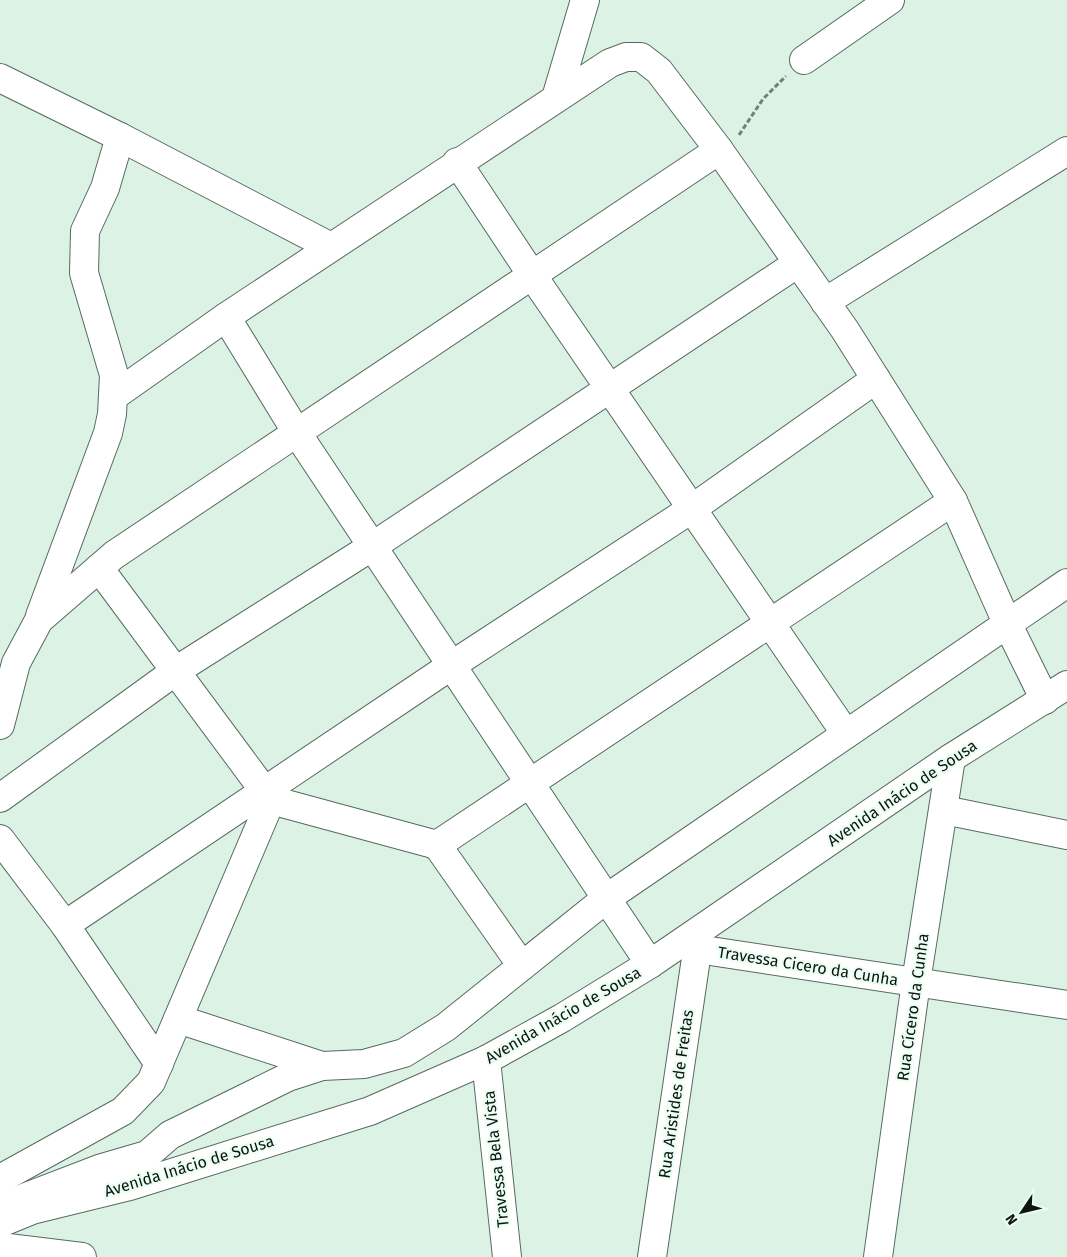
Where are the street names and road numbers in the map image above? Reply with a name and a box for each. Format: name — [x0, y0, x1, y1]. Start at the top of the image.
street label: Avenida Inácio de Sousa — [823, 736, 981, 850]
street label: Rua Cícero da Cunha — [893, 932, 933, 1082]
street label: Travessa Cicero da Cunha — [716, 942, 900, 990]
street label: Avenida Inácio de Sousa — [482, 963, 644, 1067]
street label: Rua Aristides de Freitas — [655, 1009, 697, 1179]
street label: Travessa Bela Vista — [479, 1090, 513, 1228]
street label: Avenida Inácio de Sousa — [102, 1131, 276, 1201]

